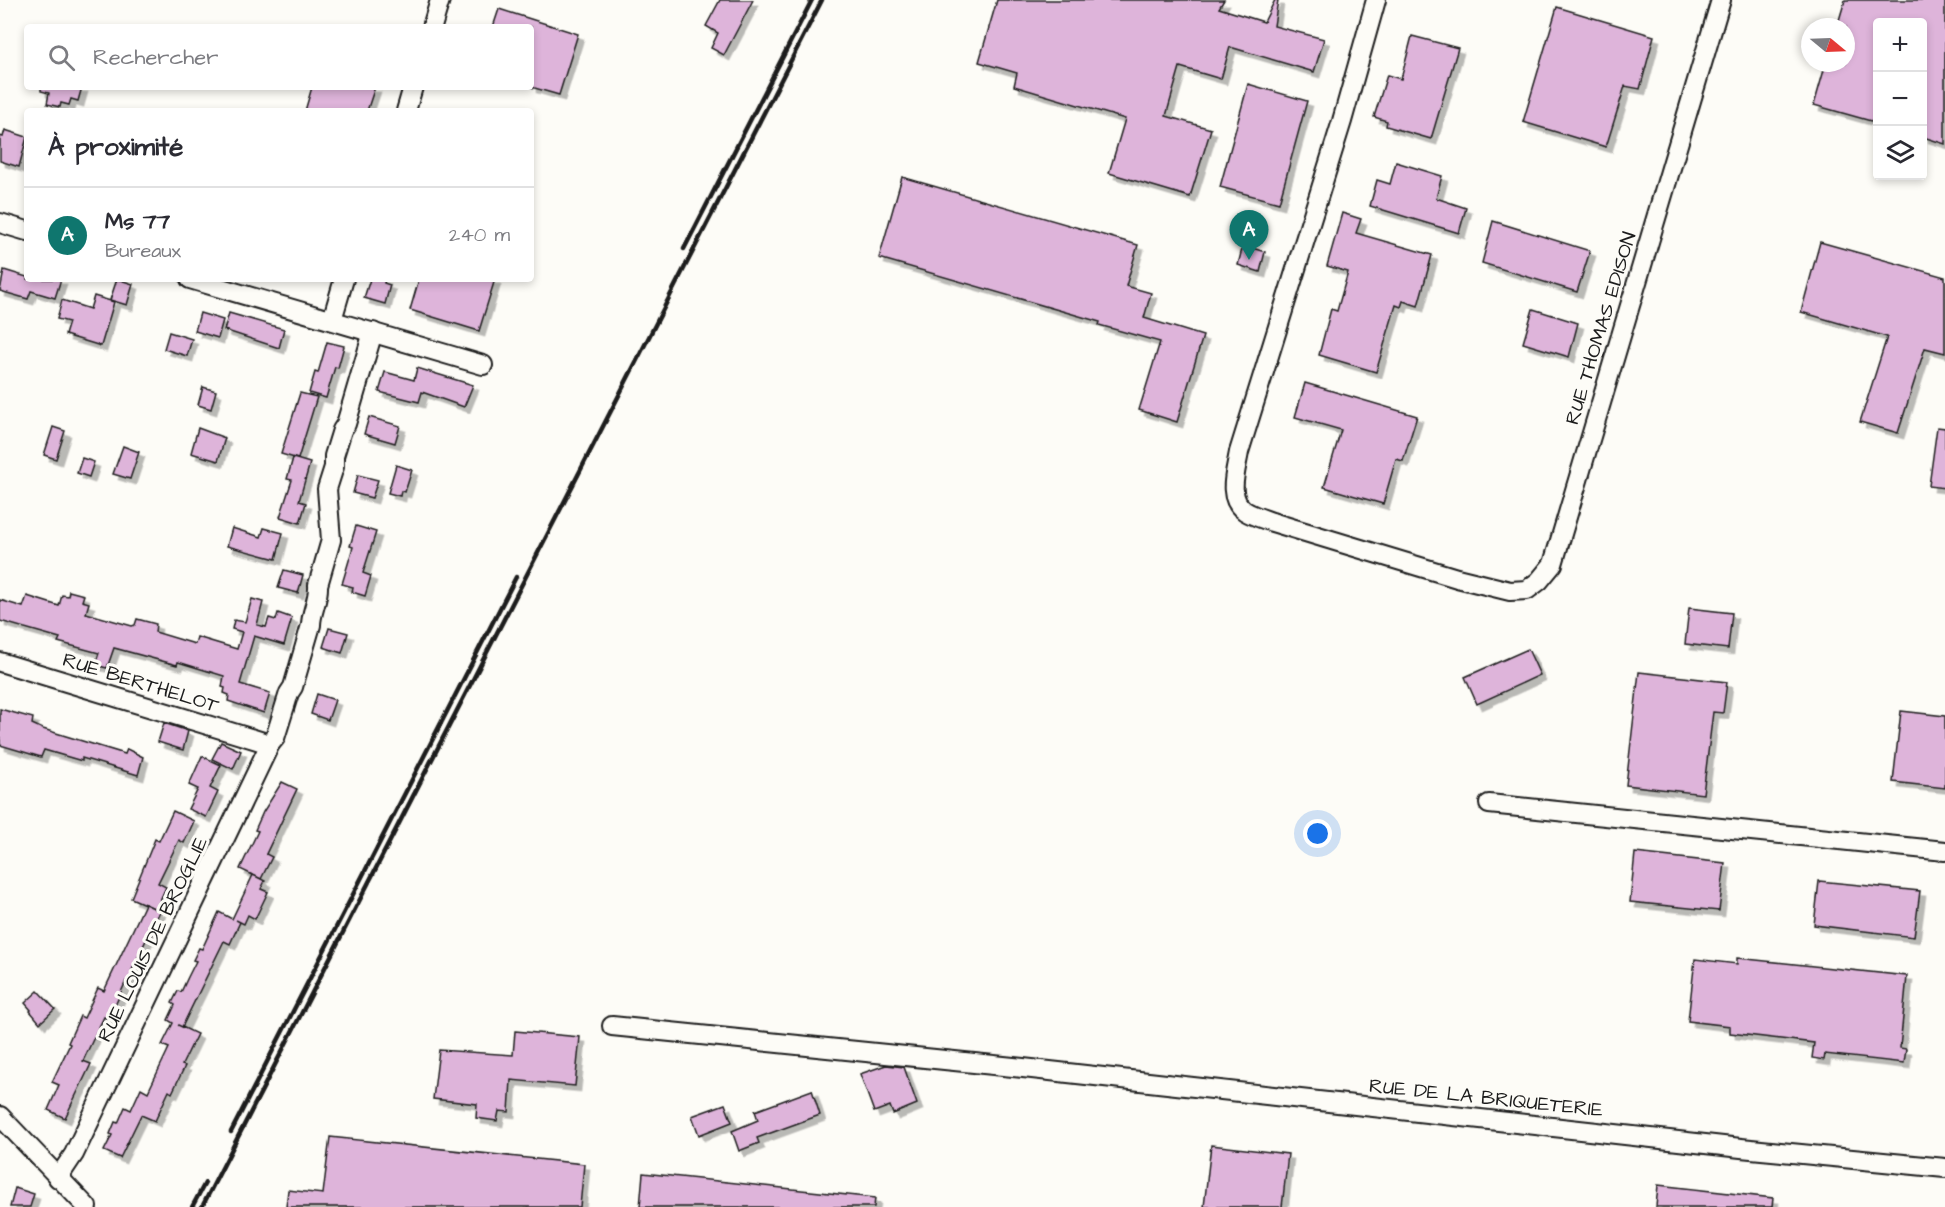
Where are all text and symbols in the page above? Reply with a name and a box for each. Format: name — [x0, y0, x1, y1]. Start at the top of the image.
north arrow — [1801, 18, 1855, 72]
map controls — [1873, 18, 1927, 180]
button: + — [1873, 18, 1927, 72]
search box — [24, 24, 534, 90]
icon: search — [45, 41, 78, 74]
text: Rechercher — [93, 42, 218, 73]
button: − — [1873, 72, 1927, 126]
button: layers — [1873, 126, 1927, 180]
text: À proximité — [48, 129, 183, 165]
text: Ms 77 — [105, 206, 170, 237]
pin: A — [1230, 210, 1268, 260]
text: A — [61, 221, 74, 249]
text: 240 m — [449, 221, 510, 249]
street label: RUE THOMAS EDISON — [1558, 229, 1644, 428]
text: Bureaux — [105, 237, 181, 265]
street label: RUE BERTHELOT — [59, 646, 223, 720]
your location — [1303, 819, 1332, 848]
street label: RUE LOUIS DE BROGLIE — [91, 832, 215, 1047]
street label: RUE DE LA BRIQUETERIE — [1368, 1072, 1604, 1124]

